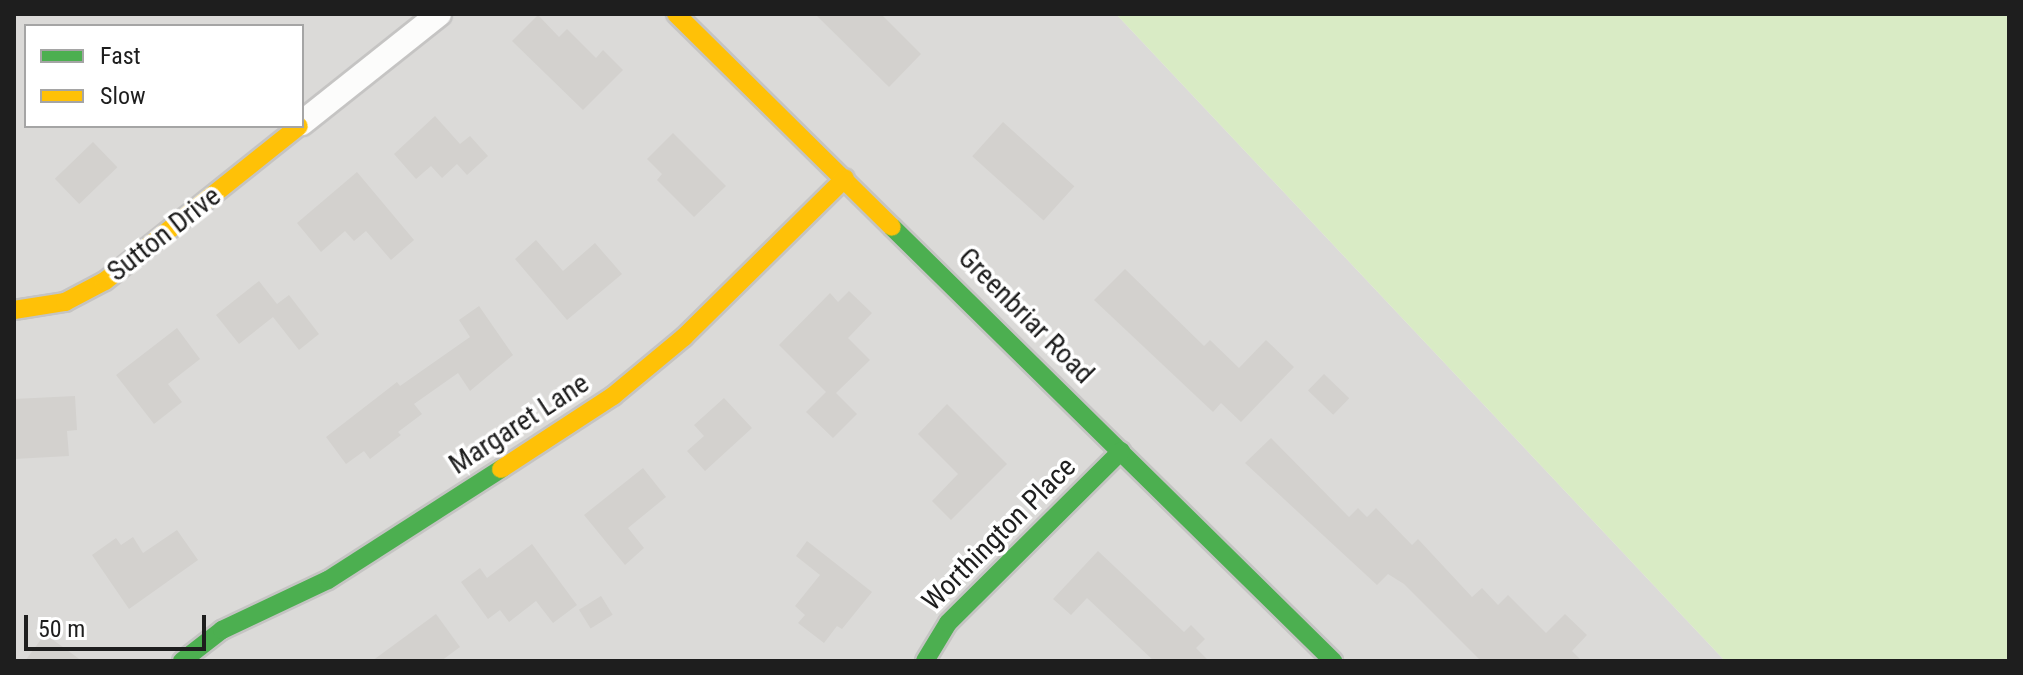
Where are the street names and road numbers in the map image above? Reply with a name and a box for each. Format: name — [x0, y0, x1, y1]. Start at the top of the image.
street label: Sutton Drive — [101, 179, 227, 289]
street label: Greenbriar Road — [951, 241, 1101, 391]
street label: Margaret Lane — [443, 366, 595, 482]
street label: Worthington Place — [915, 450, 1083, 618]

